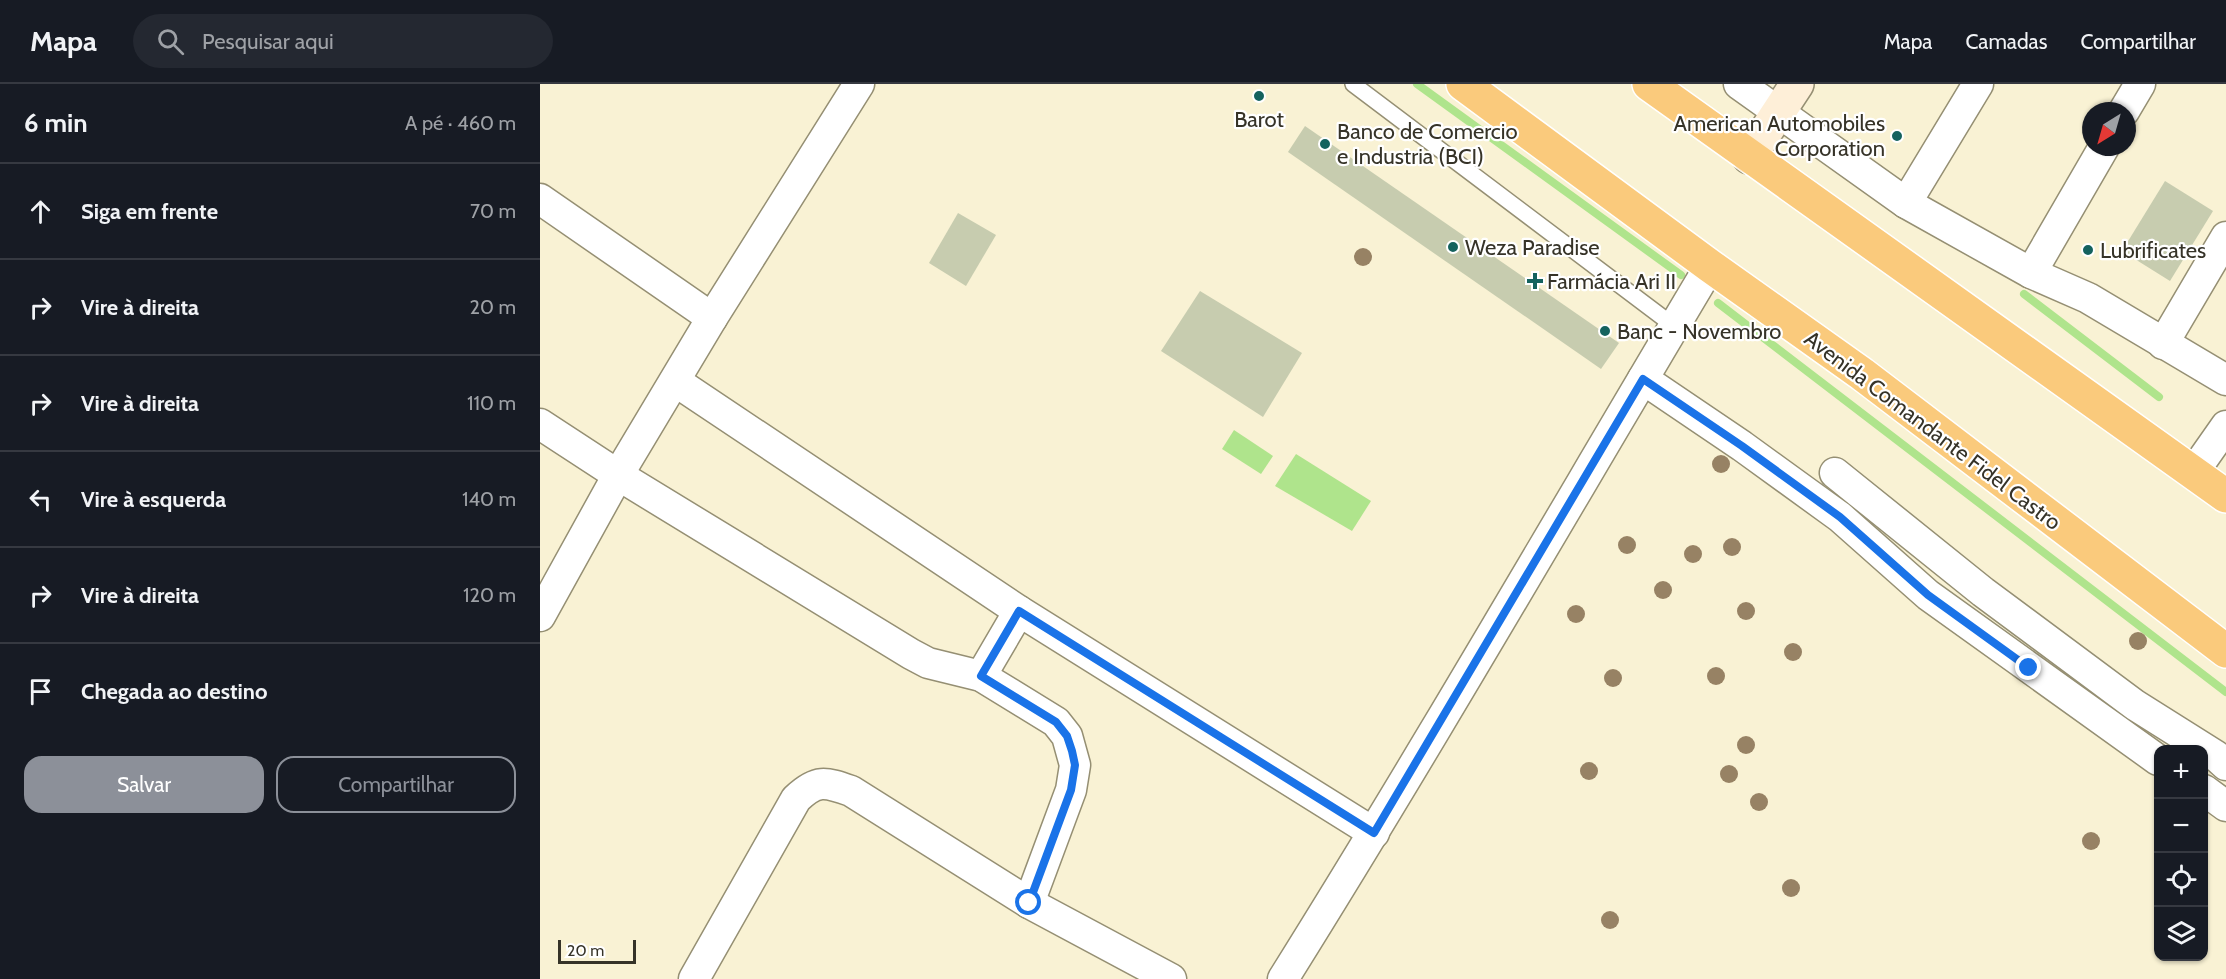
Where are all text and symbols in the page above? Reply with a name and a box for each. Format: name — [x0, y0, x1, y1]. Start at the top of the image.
search box — [133, 14, 553, 68]
text: Mapa — [30, 24, 97, 58]
icon: search — [154, 25, 187, 58]
text: Pesquisar aqui — [202, 28, 334, 55]
text: Mapa — [1884, 29, 1932, 54]
text: Camadas — [1965, 29, 2047, 54]
text: Compartilhar — [2080, 29, 2196, 54]
marker: Barot — [1252, 89, 1266, 103]
north arrow — [2082, 102, 2136, 156]
place label: Barot — [1234, 106, 1284, 133]
text: 6 min — [24, 107, 88, 139]
place label: American Automobiles Corporation — [1674, 110, 1885, 162]
text: A pé · 460 m — [405, 111, 516, 135]
place label: Banco de Comercio e Industria (BCI) — [1337, 118, 1518, 170]
marker: American Automobiles Corporation — [1890, 129, 1904, 143]
marker: Banco de Comercio e Industria (BCI) — [1318, 137, 1332, 151]
icon: ahead — [24, 195, 57, 228]
text: Siga em frente — [81, 198, 218, 225]
text: 70 m — [470, 199, 516, 223]
place label: Weza Paradise — [1465, 234, 1600, 261]
place label: Lubrificates — [2100, 237, 2206, 264]
marker: Weza Paradise — [1446, 240, 1460, 254]
marker: Lubrificates — [2081, 243, 2095, 257]
place label: Farmácia Ari II — [1547, 268, 1676, 295]
marker: Farmácia Ari II — [1528, 274, 1542, 288]
icon: right — [24, 291, 57, 324]
text: Vire à direita — [81, 294, 199, 321]
text: 20 m — [470, 295, 516, 319]
place label: Banc - Novembro — [1617, 318, 1781, 345]
marker: Banc - Novembro — [1598, 324, 1612, 338]
street label: Avenida Comandante Fidel Castro — [1799, 325, 2066, 536]
icon: right — [24, 387, 57, 420]
text: Vire à direita — [81, 390, 199, 417]
text: 110 m — [467, 391, 516, 415]
icon: left — [24, 483, 57, 516]
text: Vire à esquerda — [81, 486, 226, 513]
text: 140 m — [462, 487, 516, 511]
icon: right — [24, 579, 57, 612]
text: Vire à direita — [81, 582, 199, 609]
text: 120 m — [463, 583, 516, 607]
route end — [2015, 654, 2041, 680]
icon: arrive — [24, 675, 57, 708]
text: Chegada ao destino — [81, 678, 267, 705]
map controls — [2154, 745, 2208, 961]
button: + — [2154, 745, 2208, 799]
button: Salvar — [24, 756, 264, 813]
button: Compartilhar — [276, 756, 516, 813]
button: − — [2154, 799, 2208, 853]
button: locate — [2154, 853, 2208, 907]
route start — [1015, 889, 1041, 915]
button: layers — [2154, 907, 2208, 961]
scale bar — [558, 937, 636, 964]
text: 20 m — [567, 941, 604, 960]

